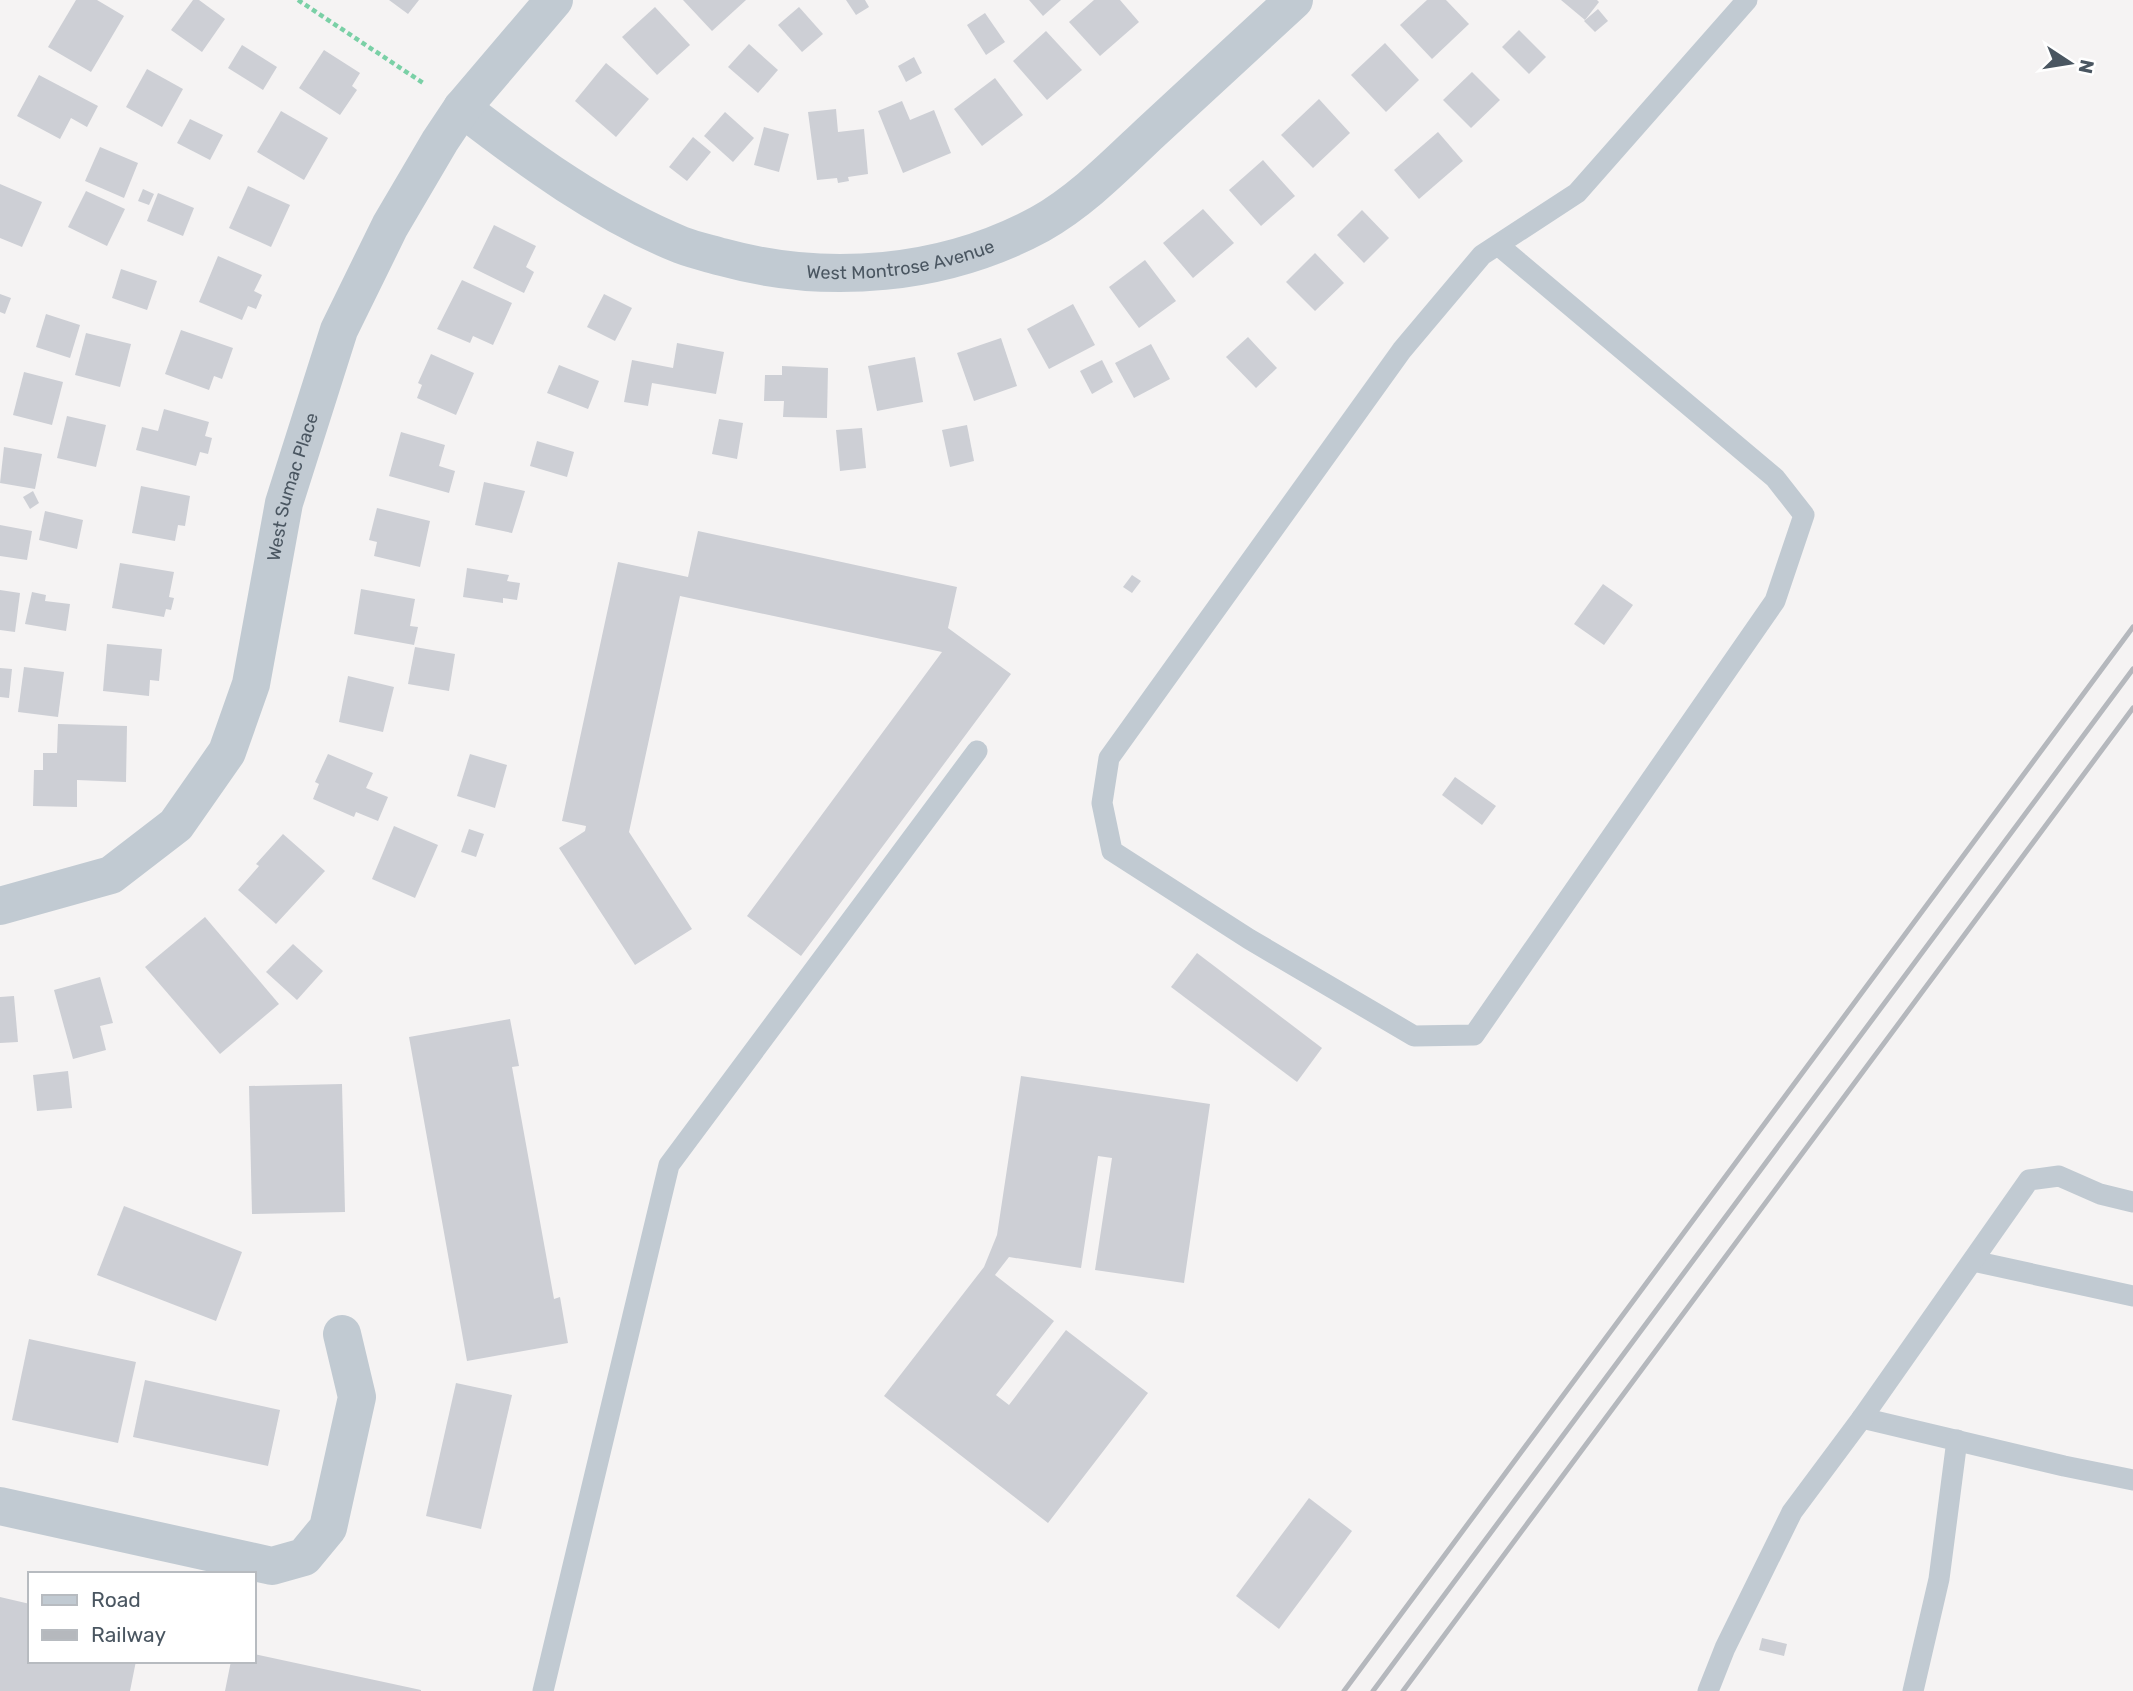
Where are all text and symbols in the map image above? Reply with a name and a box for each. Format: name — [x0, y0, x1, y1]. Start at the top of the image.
north arrow — [2035, 28, 2105, 98]
text: N — [2073, 57, 2099, 76]
street label: West Montrose Avenue — [806, 235, 997, 284]
street label: West Sumac Place — [263, 410, 323, 563]
legend — [28, 1572, 256, 1663]
text: Road — [91, 1587, 141, 1612]
text: Railway — [91, 1622, 166, 1647]

